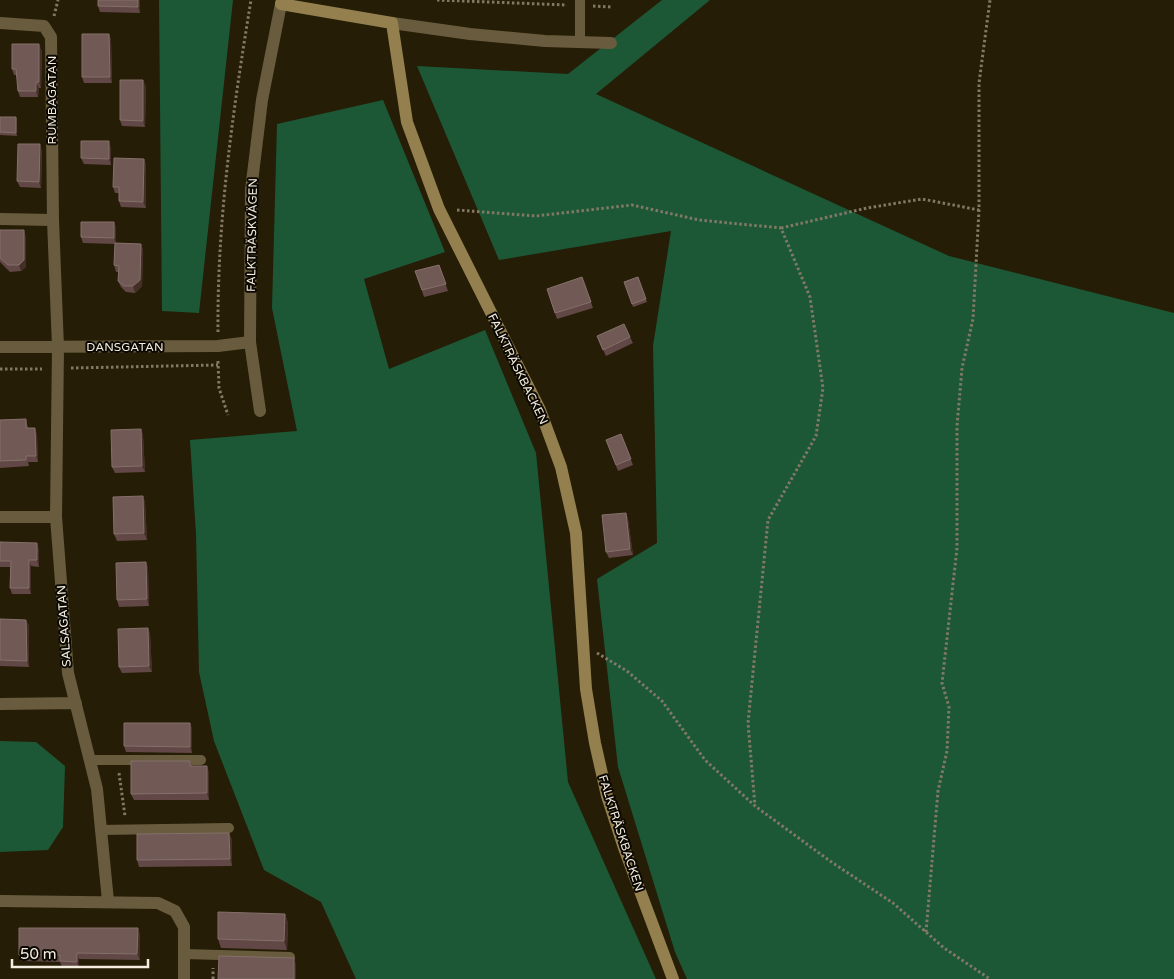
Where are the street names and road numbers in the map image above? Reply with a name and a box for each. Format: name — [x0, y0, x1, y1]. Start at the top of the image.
street label: RUMBAGATAN — [45, 56, 59, 144]
street label: FALKTRÄSKVÄGEN — [244, 178, 260, 292]
street label: FALKTRÄSKBACKEN — [485, 311, 551, 427]
street label: DANSGATAN — [86, 340, 164, 354]
street label: SALSAGATAN — [54, 585, 74, 667]
street label: FALKTRÄSKBACKEN — [596, 773, 646, 893]

